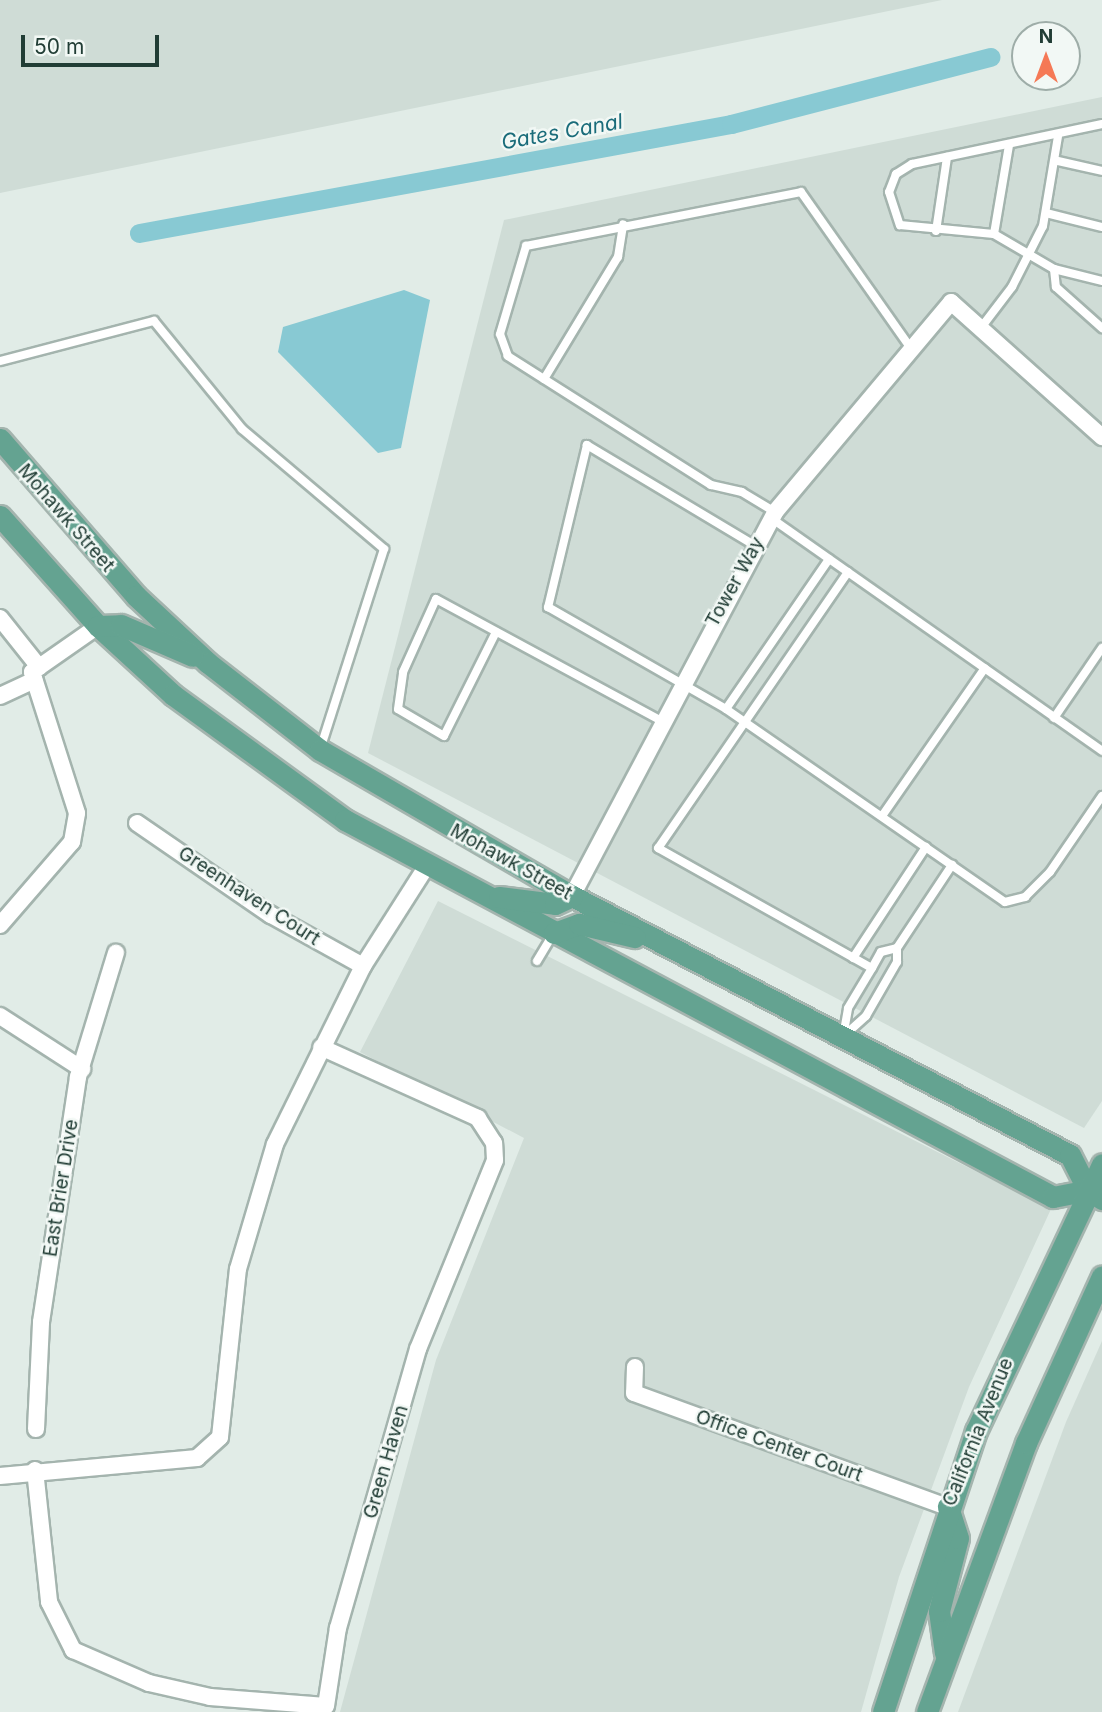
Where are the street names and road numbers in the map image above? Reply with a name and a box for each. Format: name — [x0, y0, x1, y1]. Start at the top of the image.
street label: Mohawk Street — [13, 459, 119, 577]
street label: Tower Way — [701, 533, 769, 631]
street label: Mohawk Street — [446, 819, 576, 905]
street label: Greenhaven Court — [174, 842, 324, 950]
street label: East Brier Drive — [39, 1118, 83, 1258]
street label: California Avenue — [938, 1355, 1018, 1509]
street label: Green Haven — [359, 1403, 413, 1521]
street label: Office Center Court — [693, 1405, 865, 1487]

